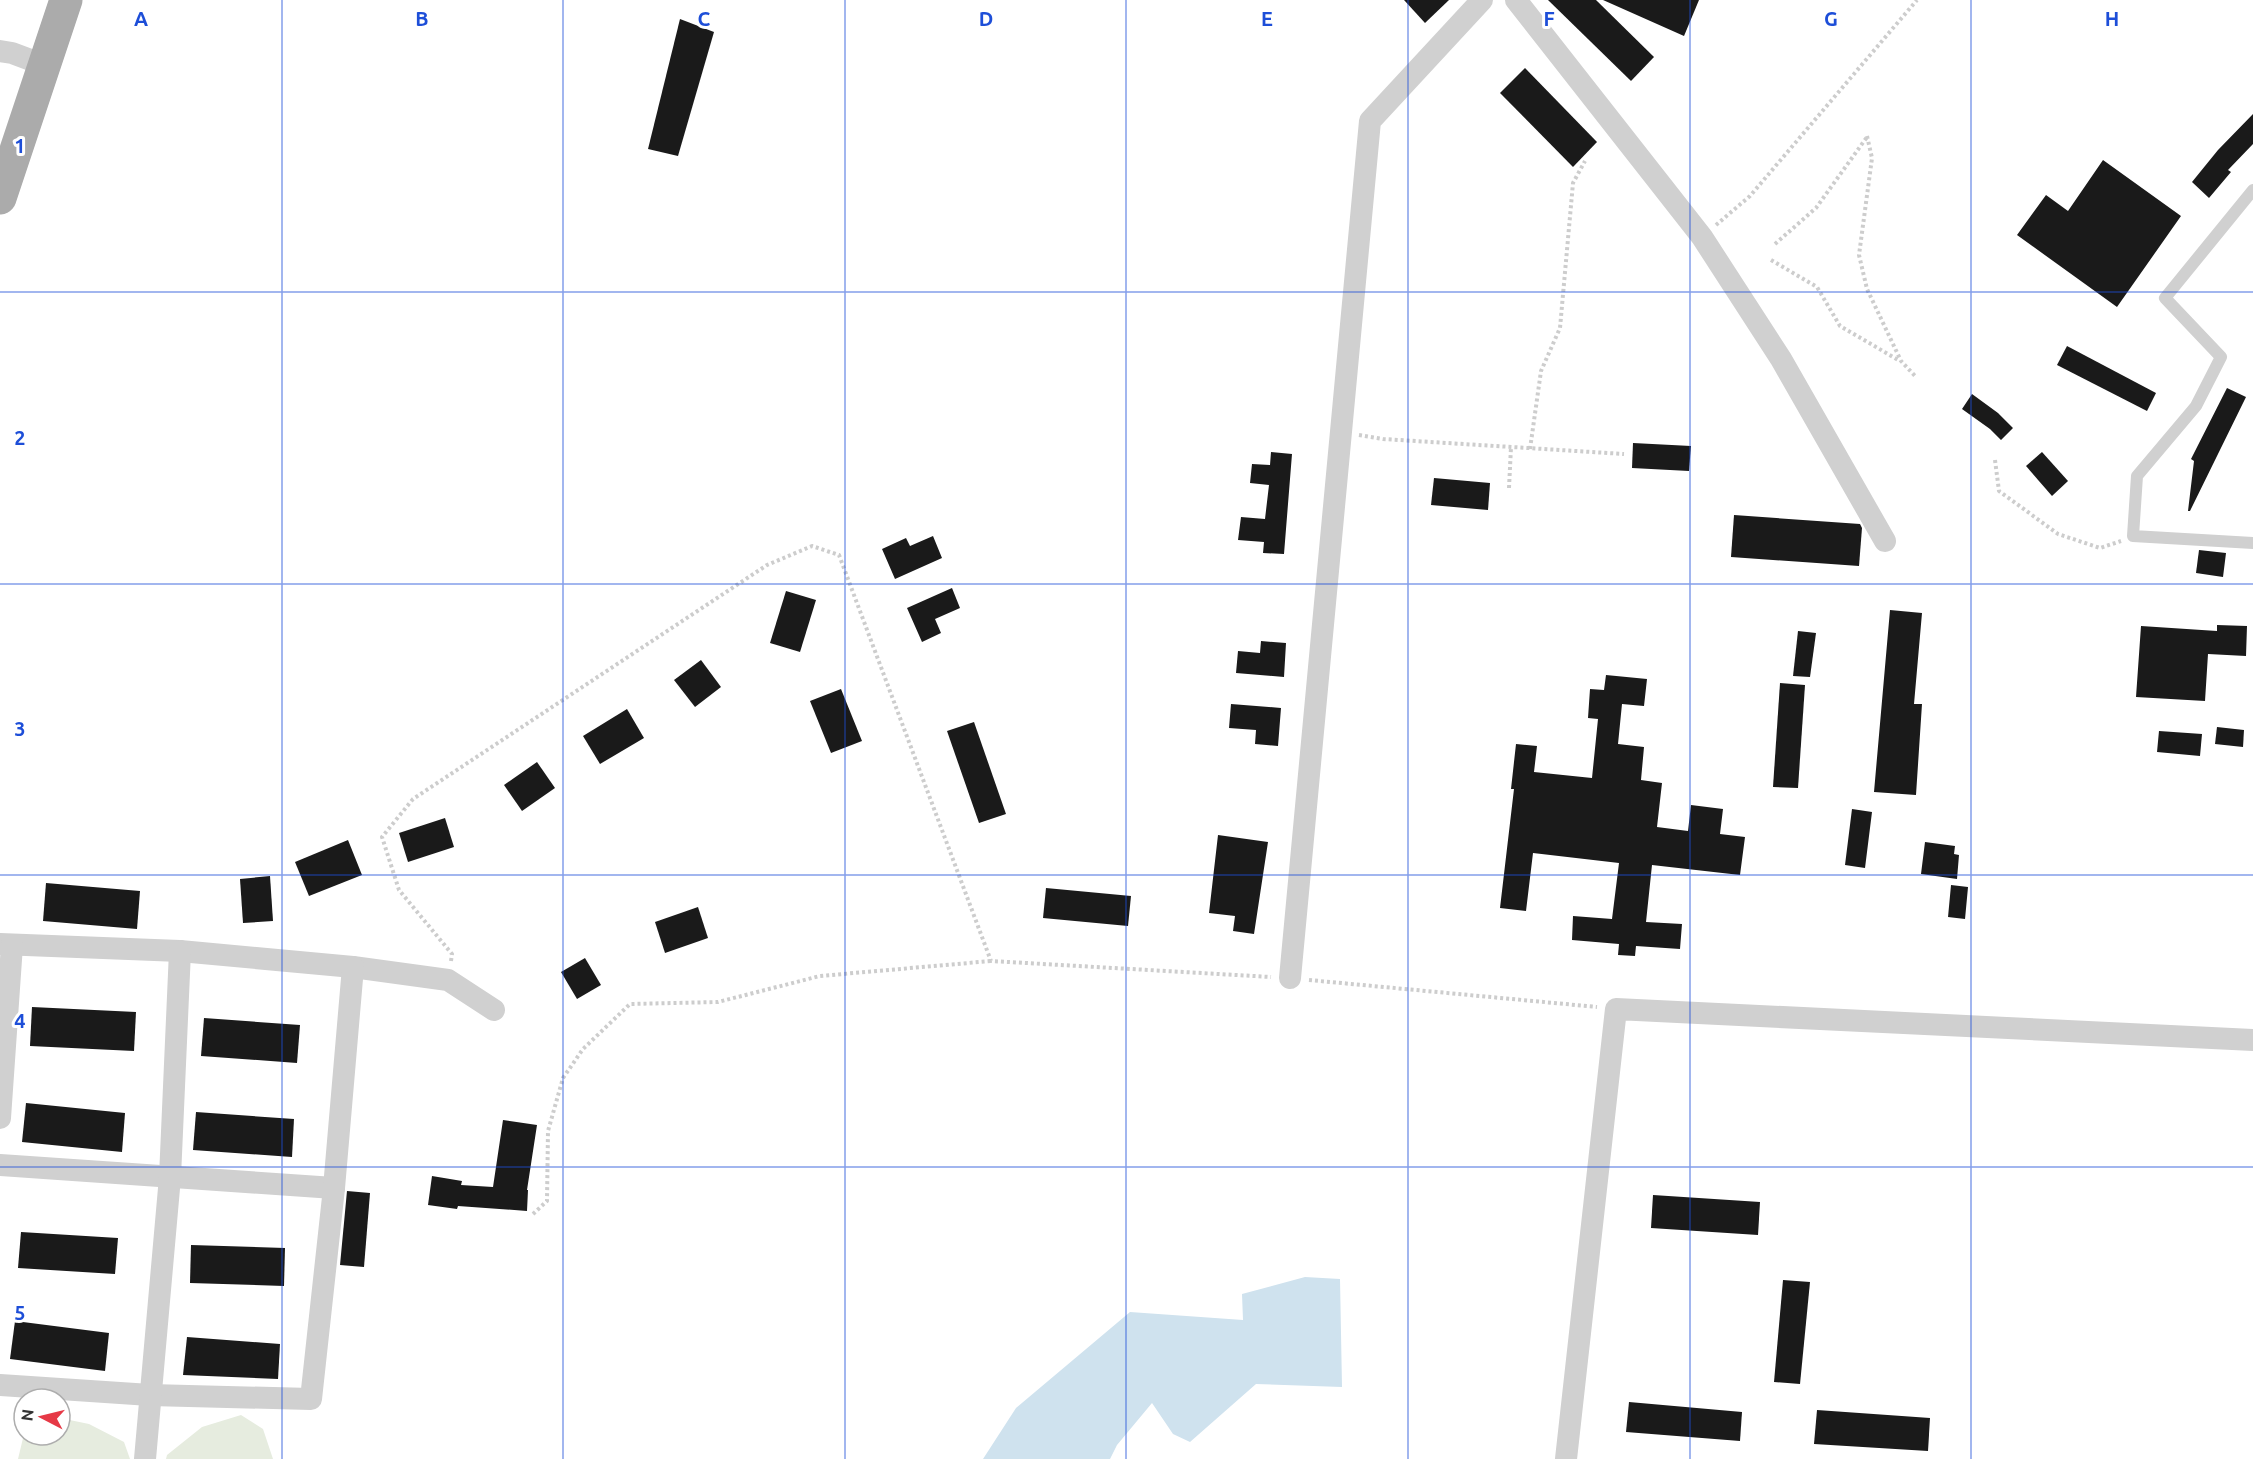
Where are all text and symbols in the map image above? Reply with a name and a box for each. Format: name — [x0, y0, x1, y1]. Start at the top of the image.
text: A — [134, 7, 148, 30]
text: B — [415, 7, 429, 30]
text: C — [698, 7, 711, 30]
text: D — [979, 7, 993, 30]
text: E — [1261, 7, 1273, 30]
text: F — [1543, 7, 1555, 30]
text: G — [1824, 7, 1838, 30]
text: H — [2105, 7, 2119, 30]
text: 1 — [14, 134, 26, 157]
text: 2 — [14, 426, 26, 449]
text: 3 — [14, 717, 26, 740]
text: 4 — [14, 1009, 26, 1032]
text: 5 — [14, 1301, 26, 1324]
north arrow — [12, 1387, 72, 1447]
text: N — [17, 1408, 37, 1422]

